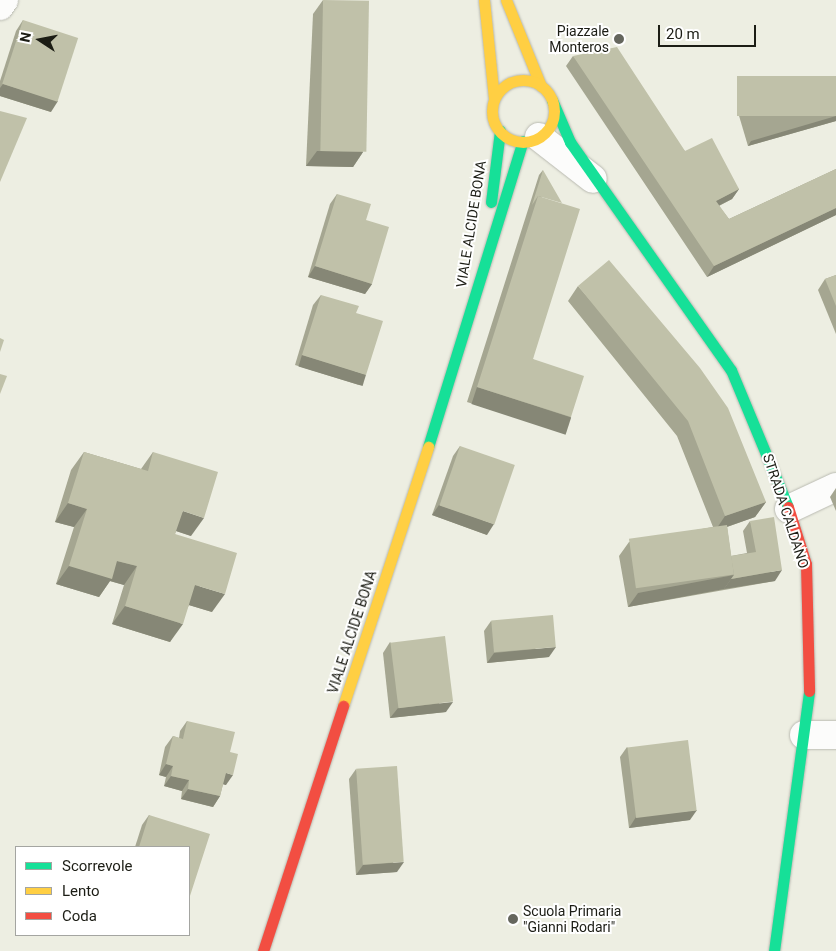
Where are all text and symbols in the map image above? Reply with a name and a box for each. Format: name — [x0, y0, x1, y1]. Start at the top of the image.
north arrow — [15, 15, 65, 65]
scale bar — [661, 15, 758, 47]
place label: Piazzale Monteros — [549, 23, 609, 56]
text: 20 m — [666, 25, 700, 43]
text: N — [16, 31, 34, 44]
marker: Piazzale Monteros — [613, 33, 625, 45]
street label: VIALE ALCIDE BONA — [453, 159, 489, 289]
street label: STRADA CALDANO — [760, 452, 812, 570]
street label: VIALE ALCIDE BONA — [324, 568, 380, 696]
legend — [15, 846, 190, 936]
text: Scorrevole — [62, 857, 133, 875]
text: Lento — [62, 882, 100, 900]
place label: Scuola Primaria "Gianni Rodari" — [523, 903, 621, 936]
text: Coda — [62, 907, 97, 925]
marker: Scuola Primaria "Gianni Rodari" — [507, 913, 519, 925]

